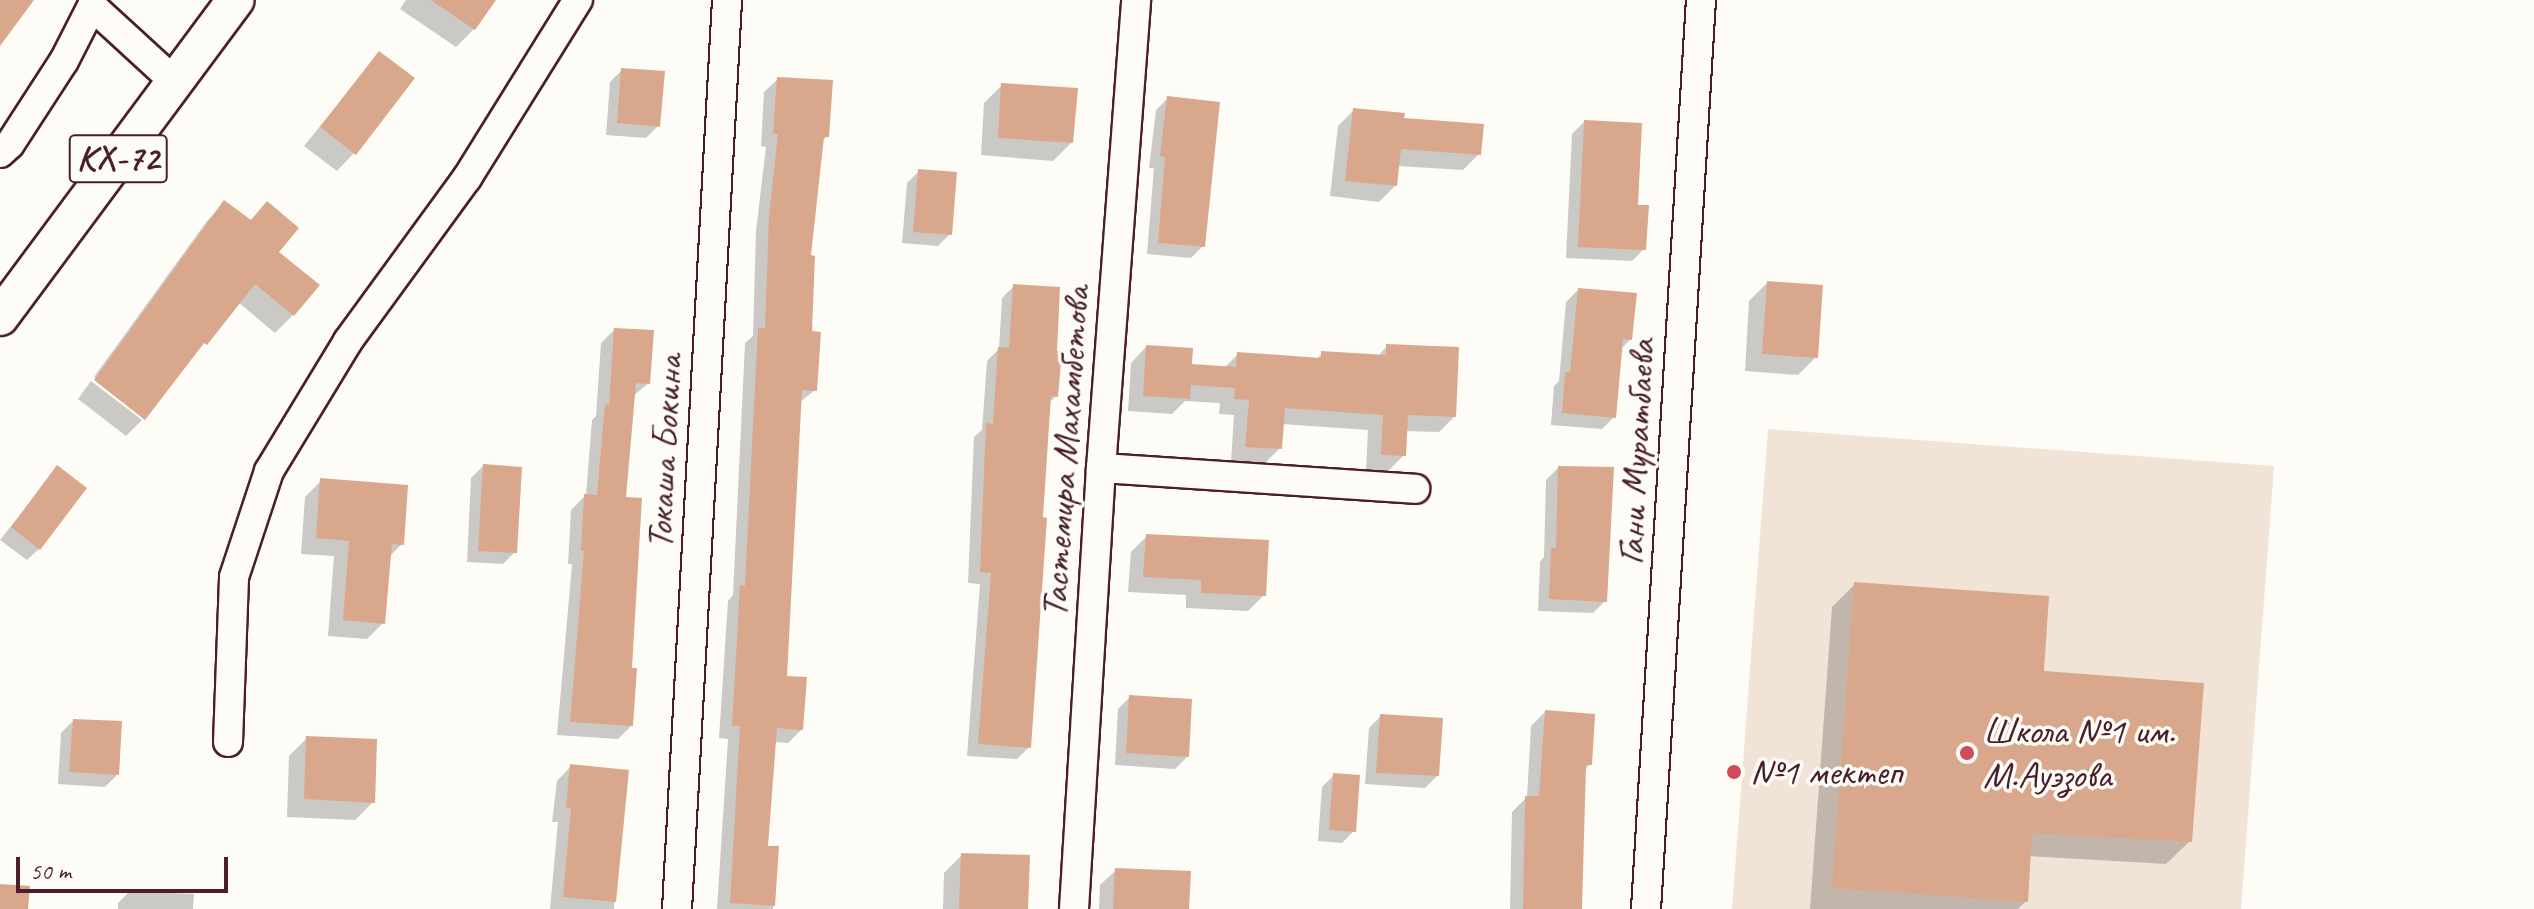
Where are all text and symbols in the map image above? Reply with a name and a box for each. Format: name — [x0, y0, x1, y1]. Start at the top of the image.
road number: КХ-72 — [68, 127, 168, 191]
street label: Тастемира Махамбетова — [1031, 286, 1099, 618]
street label: Гани Муратбаева — [1607, 339, 1665, 565]
street label: Токаша Бокина — [636, 354, 692, 550]
place label: Школа №1 им. М.Ауэзова — [1983, 708, 2175, 798]
marker: Школа №1 им. М.Ауэзова — [1958, 744, 1976, 762]
place label: №1 мектеп — [1750, 749, 1902, 795]
marker: №1 мектеп — [1725, 763, 1743, 781]
scale bar — [20, 841, 232, 891]
text: 50 m — [30, 856, 71, 886]

